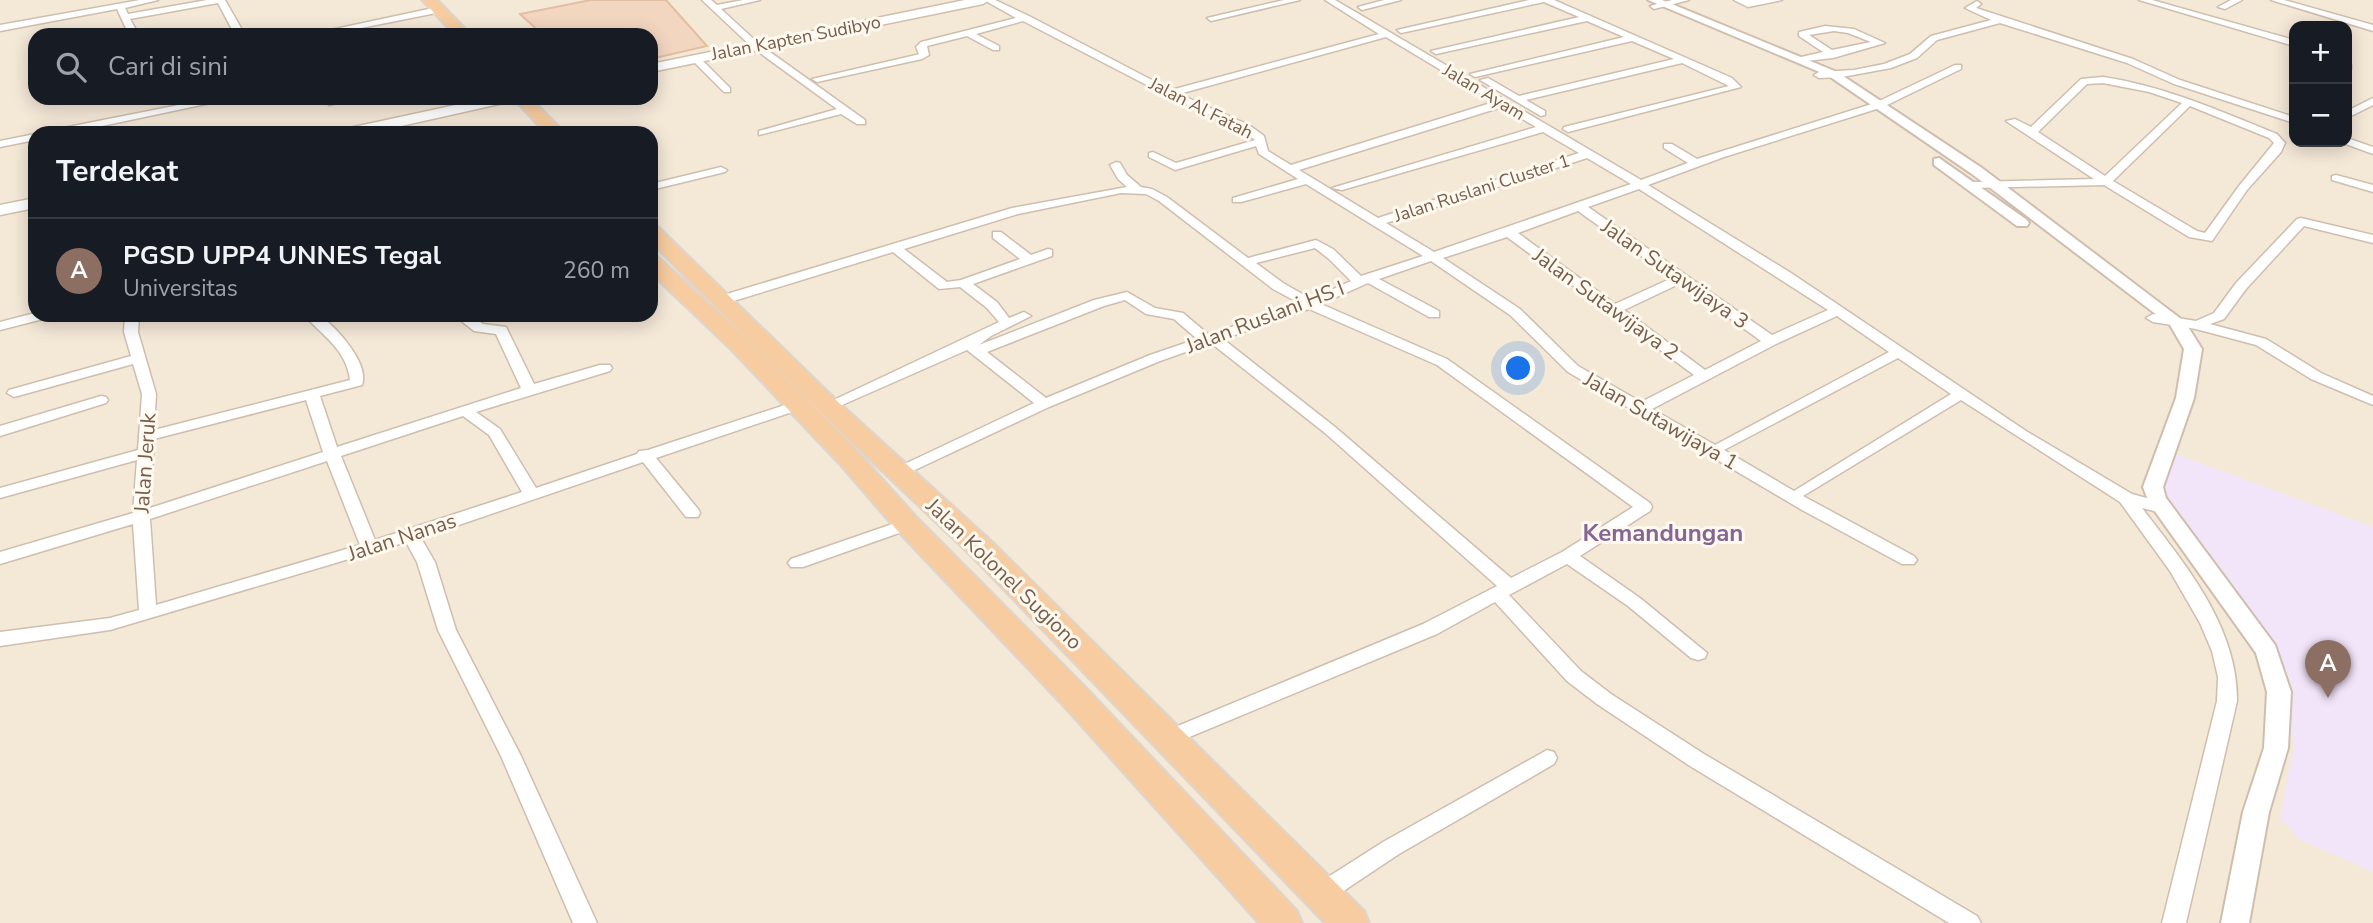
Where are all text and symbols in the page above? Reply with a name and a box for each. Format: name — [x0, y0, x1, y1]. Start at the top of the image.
street label: Jalan Kapten Sudibyo — [708, 10, 883, 66]
map controls — [2289, 21, 2352, 147]
button: + — [2289, 21, 2352, 84]
search box — [28, 28, 658, 105]
icon: search — [52, 48, 90, 86]
text: Cari di sini — [108, 49, 228, 84]
street label: Jalan Ayam — [1438, 58, 1530, 126]
street label: Jalan Al Fatah — [1144, 71, 1257, 144]
button: − — [2289, 84, 2352, 147]
street label: Jalan Ruslani Cluster 1 — [1390, 148, 1573, 228]
text: Terdekat — [56, 151, 178, 192]
street label: Jalan Sutawijaya 3 — [1595, 212, 1754, 335]
text: PGSD UPP4 UNNES Tegal — [123, 238, 441, 273]
street label: Jalan Sutawijaya 2 — [1527, 241, 1685, 366]
text: A — [70, 255, 88, 286]
text: 260 m — [563, 255, 630, 286]
text: Universitas — [123, 273, 238, 304]
street label: Jalan Ruslani HS I — [1181, 274, 1348, 360]
your location — [1501, 351, 1535, 385]
street label: Jalan Sutawijaya 1 — [1578, 365, 1743, 477]
street label: Jalan Jeruk — [127, 411, 163, 515]
street label: Jalan Kolonel Sugiono — [919, 491, 1088, 656]
street label: Jalan Nanas — [343, 506, 460, 568]
district label: Kemandungan — [1583, 517, 1743, 549]
pin: A — [2305, 640, 2351, 698]

